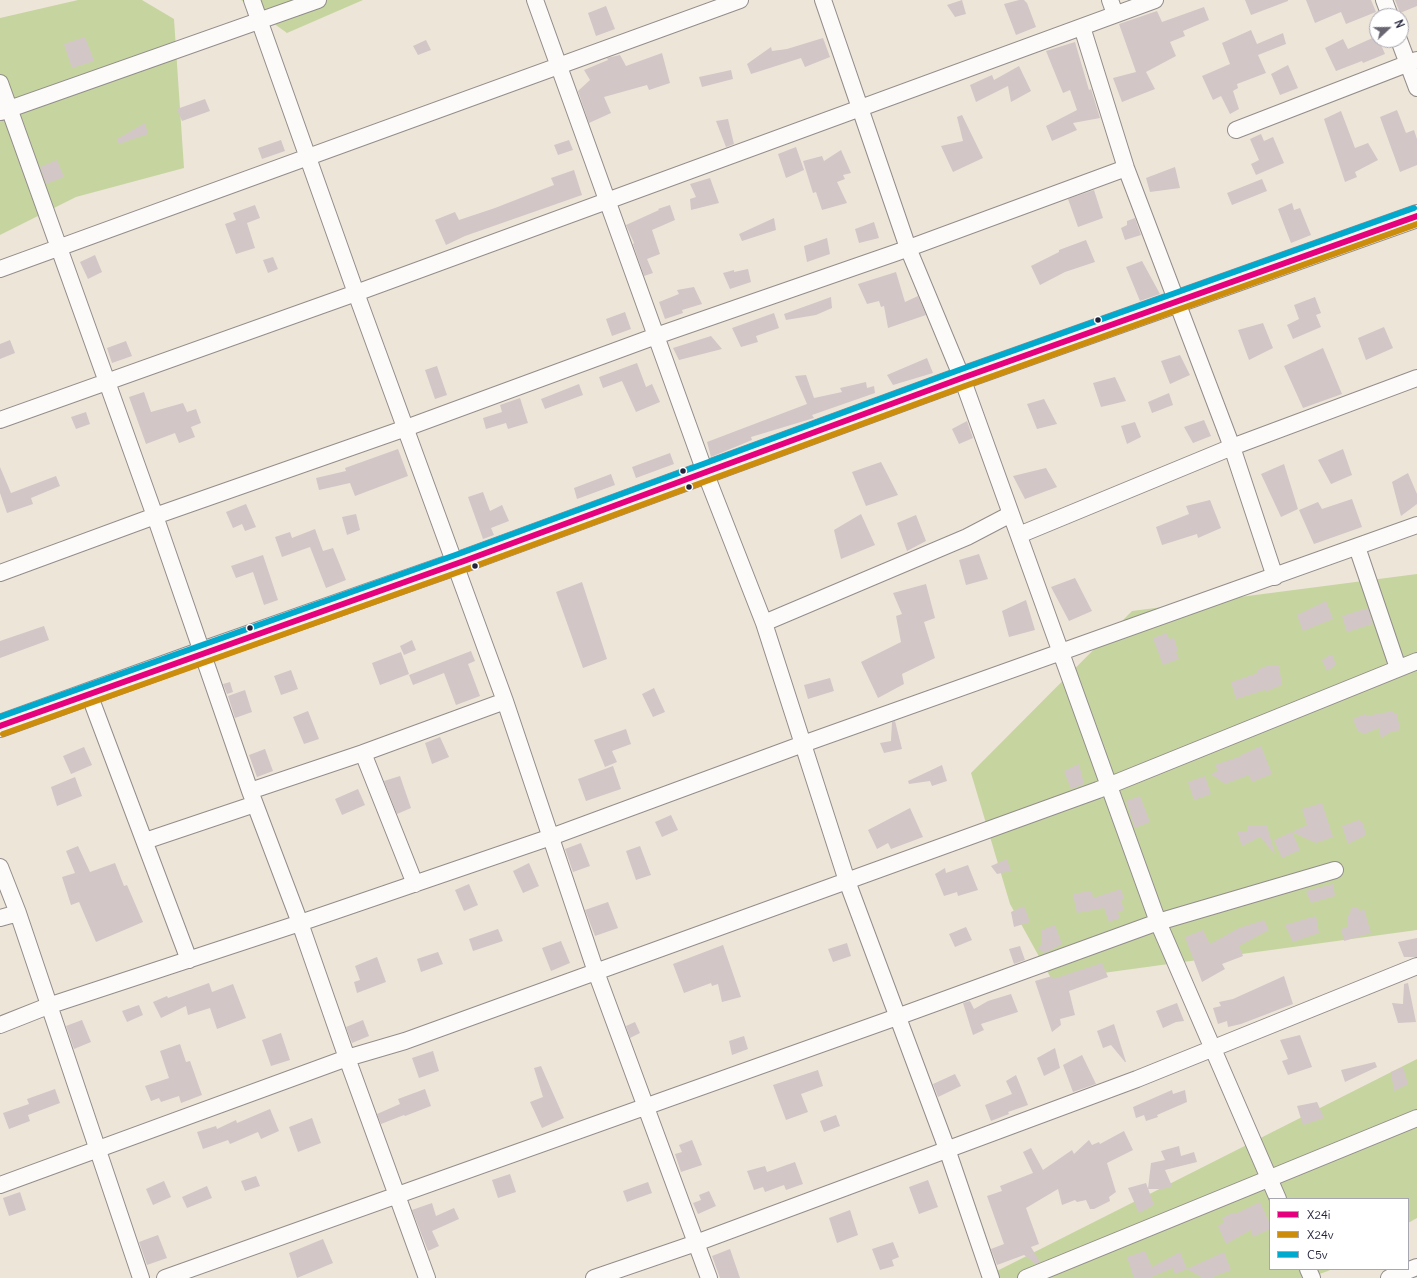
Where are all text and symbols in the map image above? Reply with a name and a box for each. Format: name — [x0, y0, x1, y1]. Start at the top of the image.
north arrow — [1369, 8, 1409, 48]
text: N — [1391, 18, 1407, 30]
unlabelled marker — [1093, 315, 1103, 325]
unlabelled marker — [678, 466, 688, 476]
unlabelled marker — [684, 482, 694, 492]
unlabelled marker — [470, 561, 480, 571]
unlabelled marker — [245, 623, 255, 633]
legend — [1269, 1198, 1409, 1270]
text: X24i — [1307, 1207, 1331, 1222]
text: X24v — [1307, 1227, 1334, 1242]
text: C5v — [1307, 1247, 1328, 1262]

